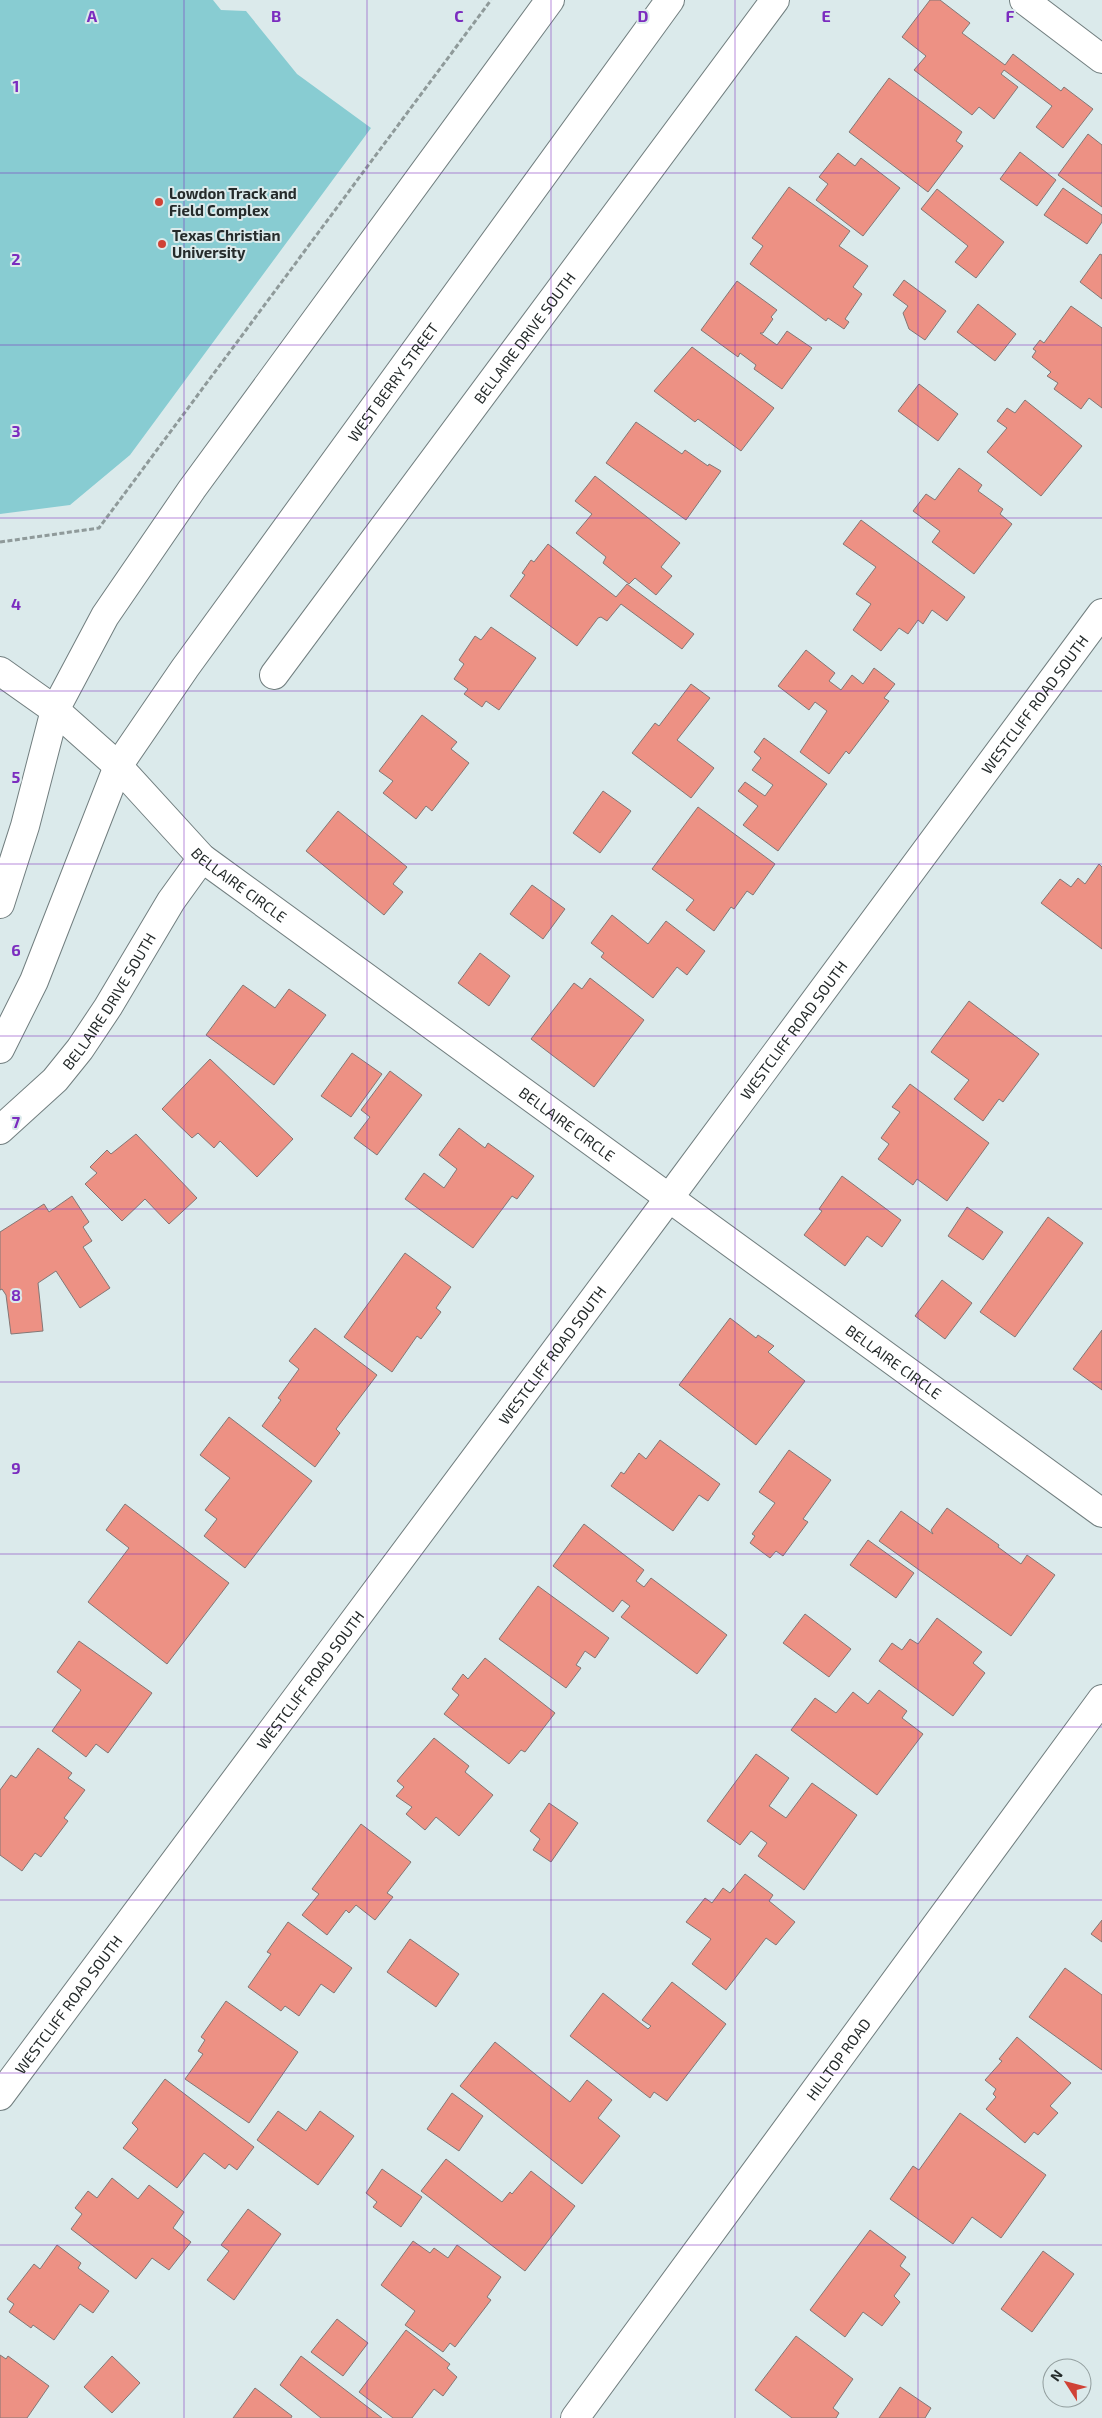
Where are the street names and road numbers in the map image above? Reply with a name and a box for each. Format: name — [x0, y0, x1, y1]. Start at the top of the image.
street label: BELLAIRE DRIVE SOUTH — [470, 269, 579, 407]
street label: WEST BERRY STREET — [344, 319, 442, 445]
street label: WESTCLIFF ROAD SOUTH — [977, 631, 1092, 777]
street label: BELLAIRE CIRCLE — [188, 844, 290, 926]
street label: BELLAIRE DRIVE SOUTH — [58, 930, 159, 1073]
street label: WESTCLIFF ROAD SOUTH — [736, 957, 851, 1103]
street label: BELLAIRE CIRCLE — [516, 1083, 619, 1165]
street label: WESTCLIFF ROAD SOUTH — [495, 1282, 609, 1428]
street label: BELLAIRE CIRCLE — [843, 1321, 945, 1402]
street label: WESTCLIFF ROAD SOUTH — [253, 1607, 368, 1753]
street label: WESTCLIFF ROAD SOUTH — [11, 1932, 126, 2077]
street label: HILLTOP ROAD — [802, 2015, 874, 2103]

